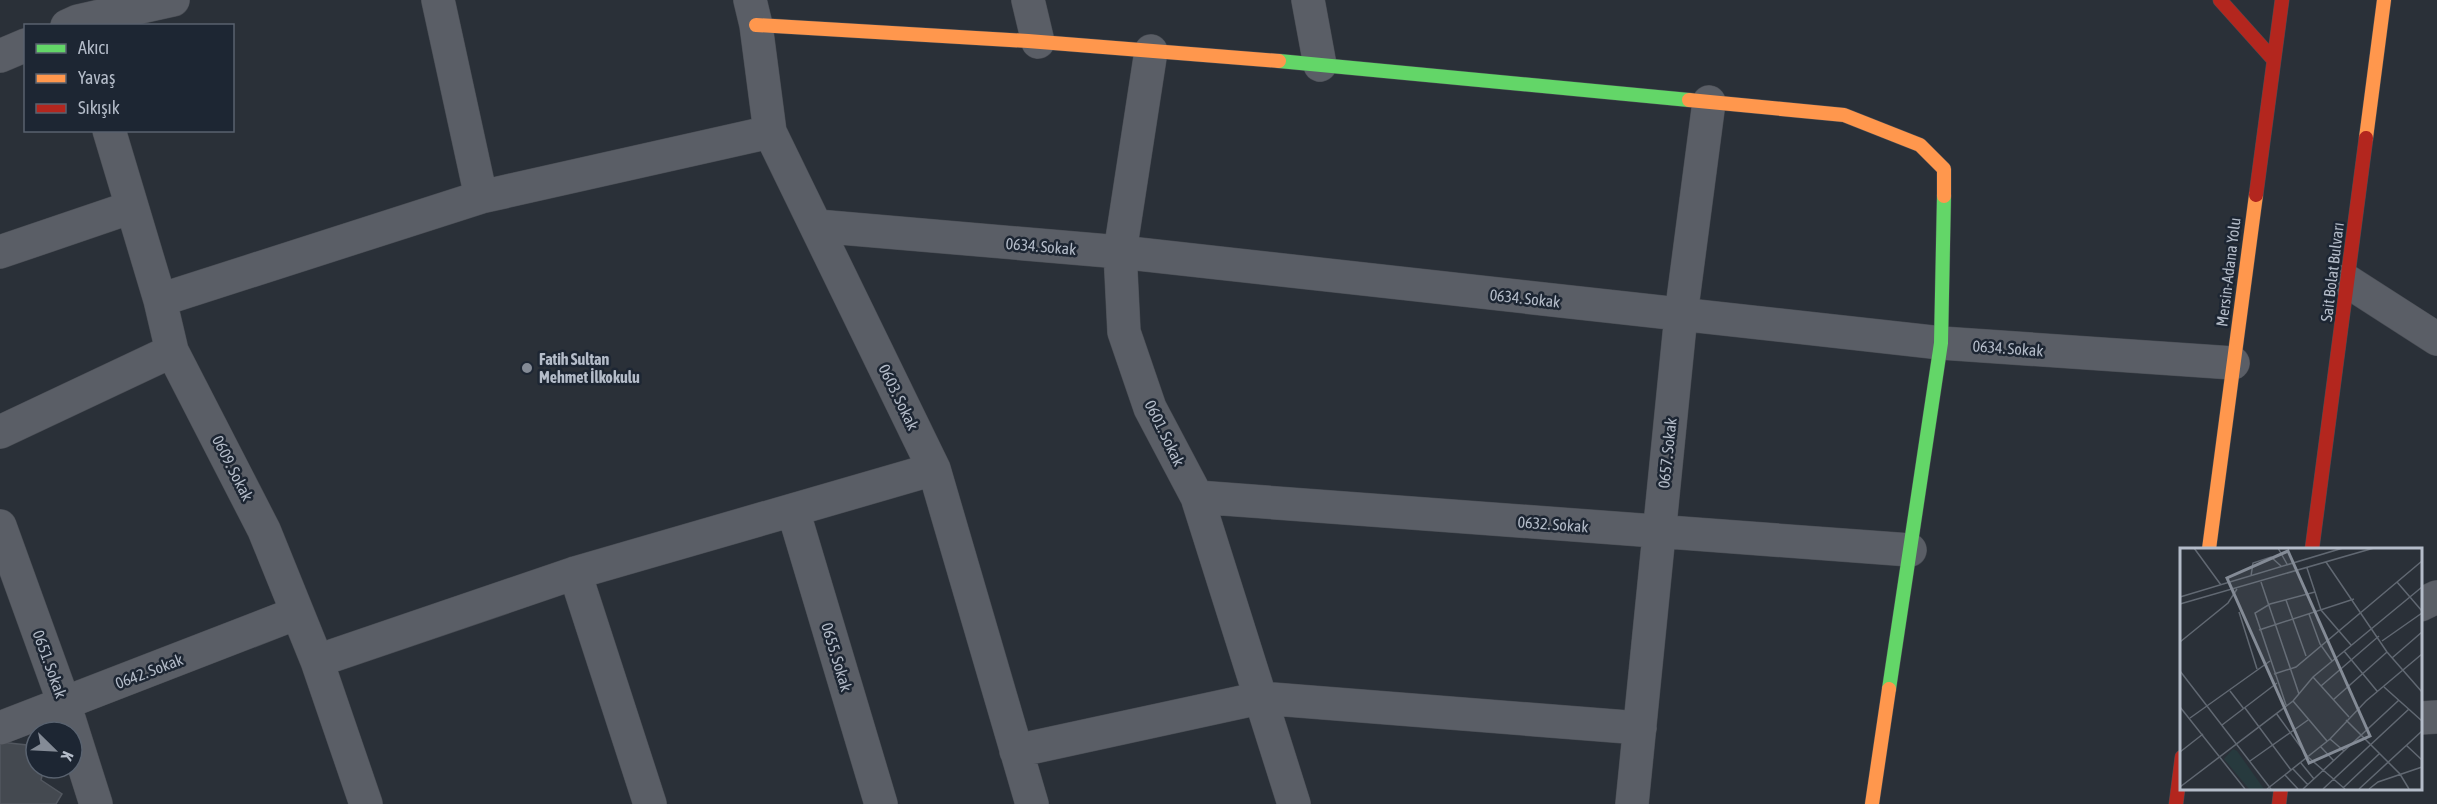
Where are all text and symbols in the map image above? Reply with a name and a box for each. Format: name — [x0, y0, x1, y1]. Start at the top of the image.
legend — [24, 24, 234, 132]
text: Akıcı — [78, 37, 109, 58]
text: Yavaş — [78, 67, 115, 88]
text: Sıkışık — [78, 97, 120, 118]
street label: Mersin-Adana Yolu — [2212, 216, 2244, 328]
street label: Sait Bolat Bulvarı — [2317, 221, 2347, 323]
street label: 0634. Sokak — [1005, 234, 1077, 258]
street label: 0634. Sokak — [1489, 285, 1561, 311]
street label: 0634. Sokak — [1972, 337, 2044, 359]
place label: Fatih Sultan Mehmet İlkokulu — [539, 350, 640, 386]
marker: Fatih Sultan Mehmet İlkokulu — [520, 361, 534, 375]
street label: 0603. Sokak — [875, 361, 923, 433]
street label: 0601. Sokak — [1141, 397, 1189, 469]
street label: 0657. Sokak — [1654, 417, 1680, 489]
street label: 0609. Sokak — [209, 432, 257, 504]
street label: 0632. Sokak — [1517, 513, 1589, 535]
inset map — [2180, 548, 2422, 789]
street label: 0655. Sokak — [818, 620, 856, 694]
street label: 0651. Sokak — [29, 628, 71, 700]
street label: 0642. Sokak — [113, 650, 185, 692]
north arrow — [24, 720, 84, 780]
text: K — [58, 749, 78, 763]

